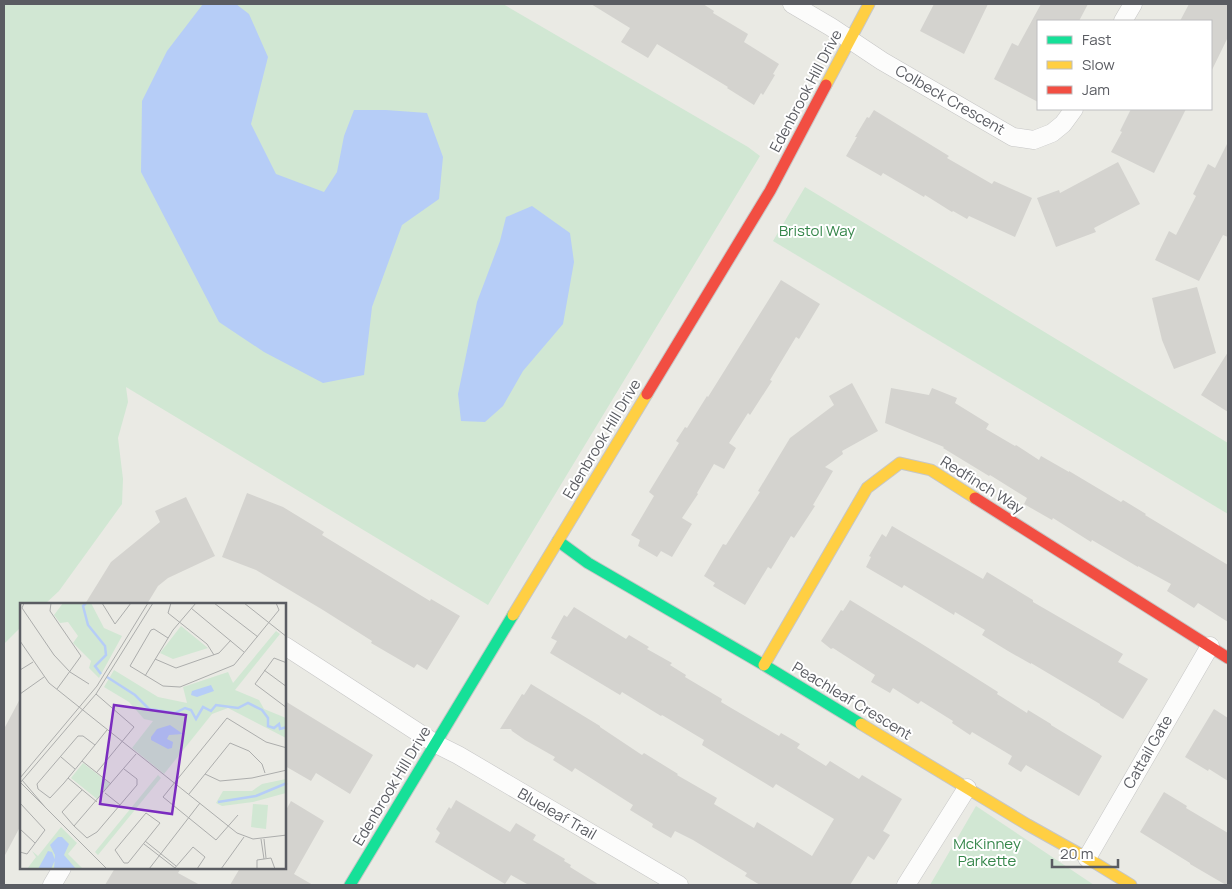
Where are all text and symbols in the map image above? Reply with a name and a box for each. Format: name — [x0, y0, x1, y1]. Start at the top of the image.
legend — [1037, 20, 1212, 110]
street label: Edenbrook Hill Drive — [764, 26, 847, 156]
text: Fast — [1082, 29, 1111, 50]
text: Slow — [1082, 54, 1115, 75]
street label: Colbeck Crescent — [891, 60, 1009, 140]
text: Jam — [1082, 79, 1110, 100]
park label: Bristol Way — [779, 220, 855, 241]
street label: Edenbrook Hill Drive — [558, 375, 646, 502]
street label: Redfinch Way — [937, 451, 1028, 519]
inset map — [20, 603, 286, 869]
street label: Peachleaf Crescent — [789, 657, 916, 745]
street label: Cattail Gate — [1118, 711, 1177, 792]
street label: Edenbrook Hill Drive — [348, 722, 436, 849]
street label: Blueleaf Trail — [514, 783, 601, 845]
park label: McKinney Parkette — [953, 833, 1021, 871]
scale bar — [1052, 836, 1118, 868]
text: 20 m — [1060, 843, 1093, 864]

